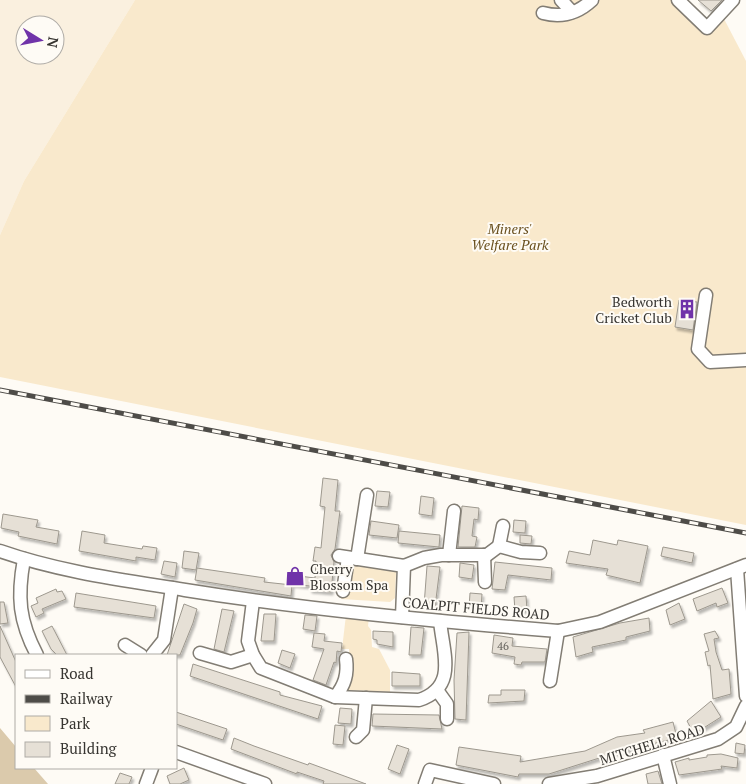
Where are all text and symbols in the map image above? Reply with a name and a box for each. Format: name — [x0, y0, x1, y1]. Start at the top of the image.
north arrow — [15, 15, 65, 65]
text: N — [43, 35, 64, 50]
park label: Miners' Welfare Park — [471, 219, 549, 254]
place label: Bedworth Cricket Club — [595, 292, 672, 327]
building icon: Bedworth Cricket Club — [676, 298, 698, 320]
place label: Cherry Blossom Spa — [310, 559, 388, 594]
shop icon: Cherry Blossom Spa — [284, 565, 306, 587]
street label: COALPIT FIELDS ROAD — [402, 592, 550, 624]
house number: 46 — [497, 639, 509, 653]
legend — [15, 654, 178, 769]
text: Road — [60, 663, 93, 683]
text: Railway — [60, 688, 113, 708]
text: Park — [60, 713, 90, 733]
street label: MITCHELL ROAD — [597, 719, 707, 769]
text: Building — [60, 738, 118, 758]

